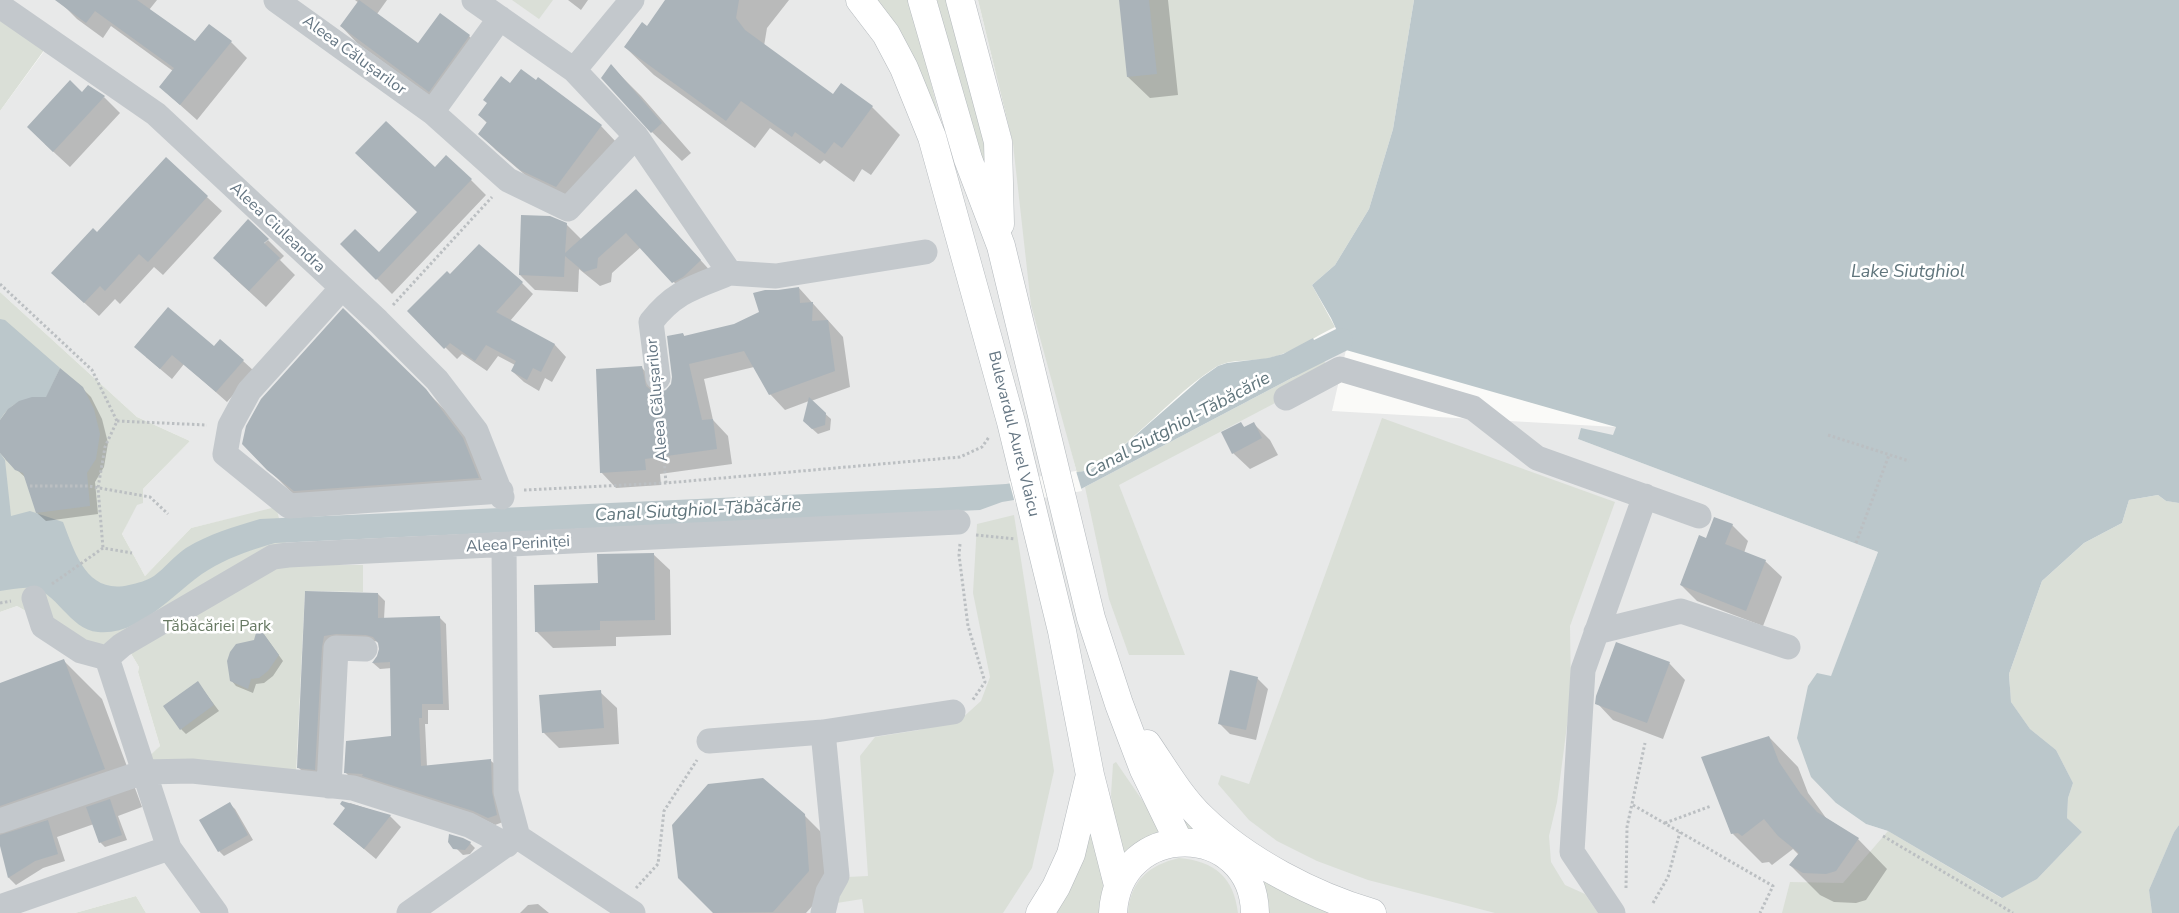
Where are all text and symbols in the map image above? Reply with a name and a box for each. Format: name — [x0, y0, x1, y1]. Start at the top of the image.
street label: Aleea Călușarilor — [298, 12, 410, 100]
street label: Aleea Ciuleandra — [225, 179, 329, 277]
water label: Lake Siutghiol — [1851, 262, 1965, 284]
street label: Aleea Călușarilor — [643, 338, 673, 462]
street label: Bulevardul Aurel Vlaicu — [983, 349, 1043, 519]
water label: Canal Siutghiol-Tăbăcărie — [1082, 368, 1274, 484]
water label: Canal Siutghiol-Tăbăcărie — [594, 495, 802, 527]
street label: Aleea Periniței — [465, 533, 571, 557]
park label: Tăbăcăriei Park — [163, 617, 271, 637]

